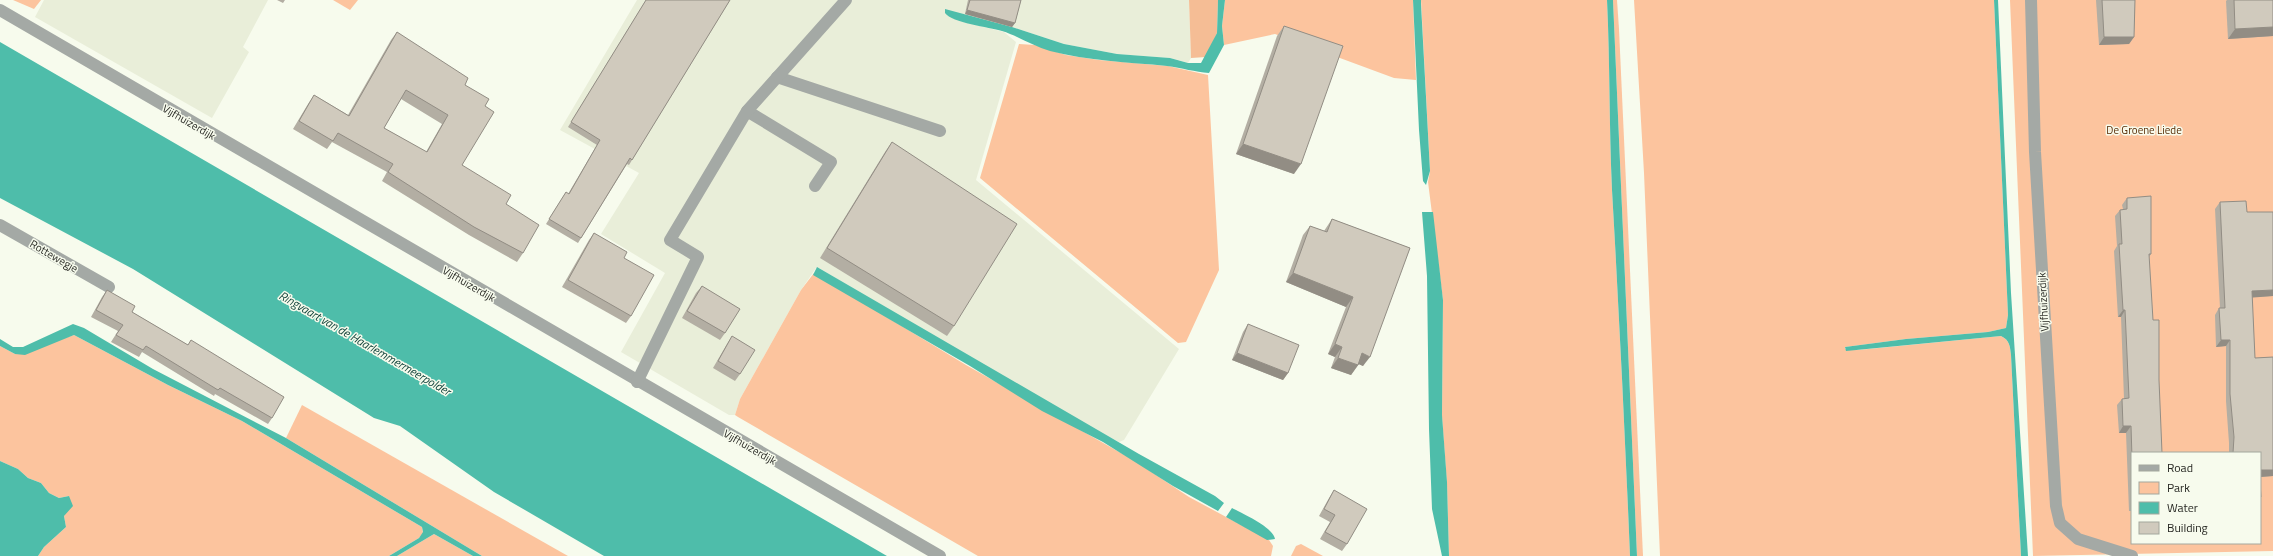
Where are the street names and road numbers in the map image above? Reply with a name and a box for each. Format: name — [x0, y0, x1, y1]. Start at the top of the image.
street label: Vijfhuizerdijk — [159, 100, 219, 144]
street label: Rottewegje — [27, 236, 81, 276]
street label: Vijfhuizerdijk — [439, 262, 499, 306]
street label: Vijfhuizerdijk — [2033, 271, 2053, 332]
street label: Vijfhuizerdijk — [720, 425, 780, 469]

